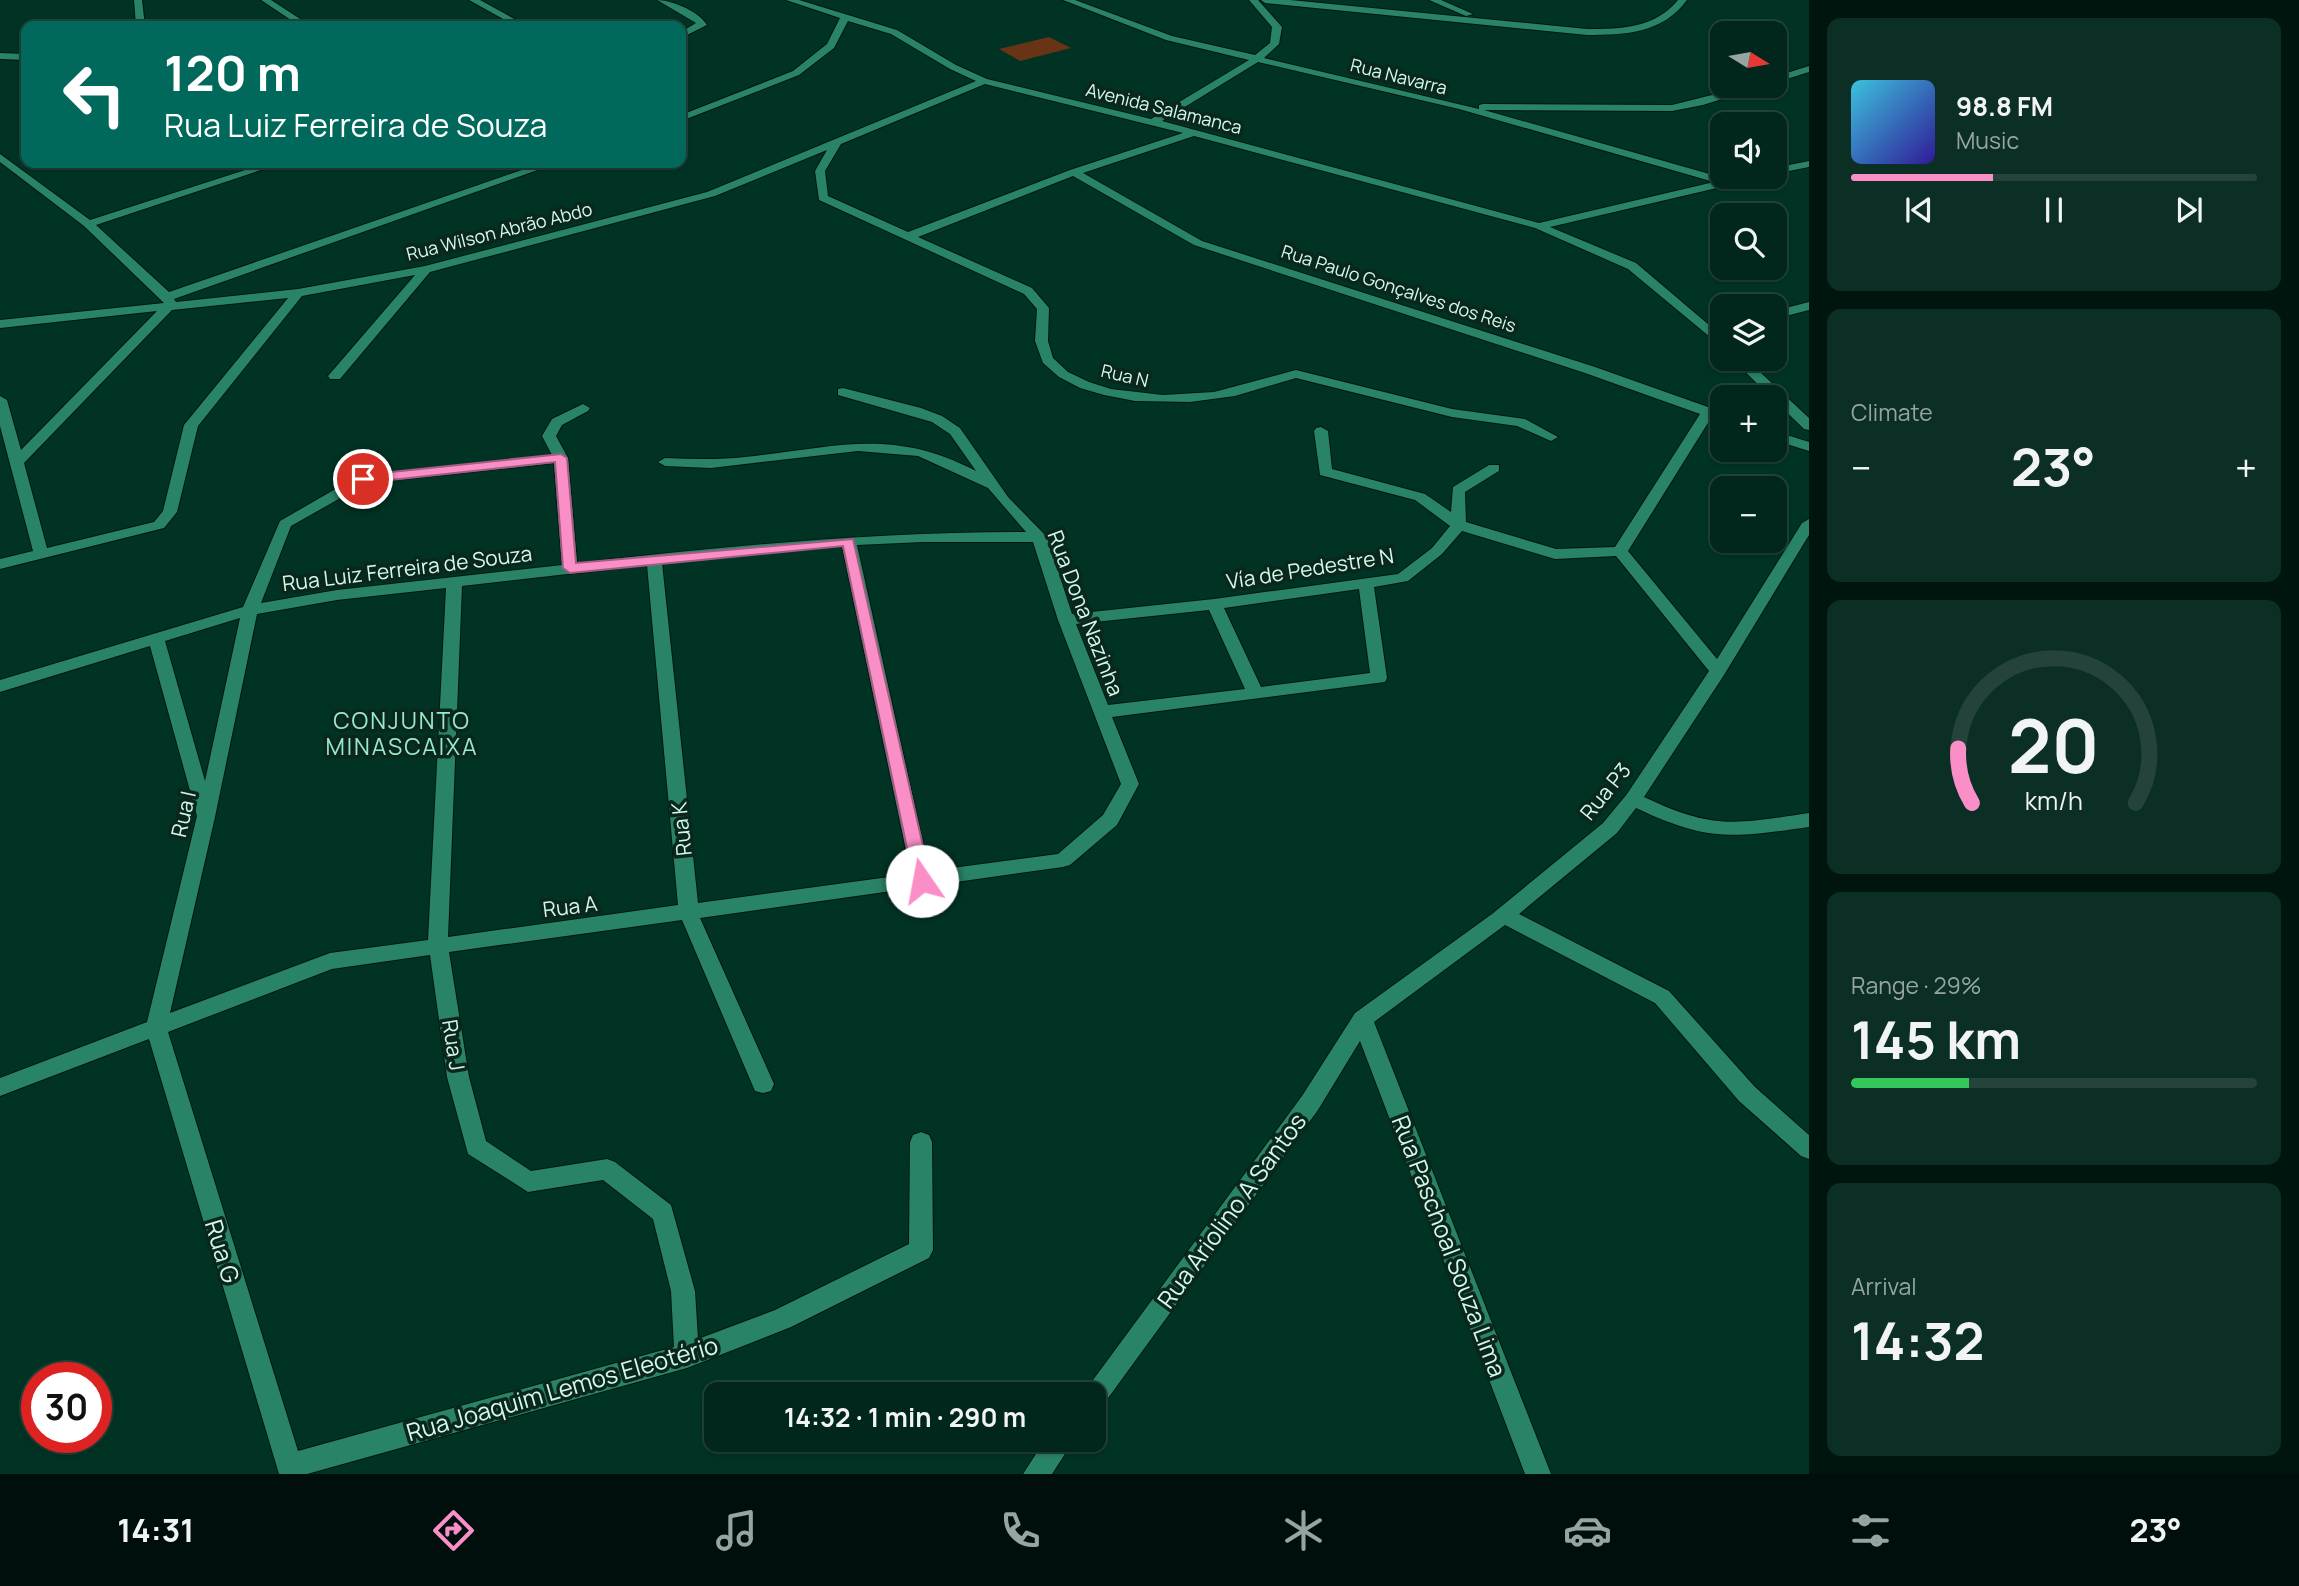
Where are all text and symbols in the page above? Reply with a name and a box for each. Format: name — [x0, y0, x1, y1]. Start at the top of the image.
north arrow — [1710, 21, 1787, 98]
map controls — [1710, 21, 1787, 553]
text: 120 m — [164, 39, 301, 106]
icon: left — [49, 49, 140, 140]
street label: Rua Navarra — [1348, 52, 1450, 100]
street label: Avenida Salamanca — [1083, 77, 1245, 139]
text: 98.8 FM — [1956, 88, 2053, 124]
text: Rua Luiz Ferreira de Souza — [164, 103, 547, 147]
button: sound — [1710, 112, 1787, 189]
text: Music — [1956, 124, 2019, 156]
icon: previous — [1900, 191, 1938, 229]
icon: pause — [2035, 191, 2073, 229]
icon: next — [2170, 191, 2208, 229]
street label: Rua Wilson Abrão Abdo — [404, 196, 594, 266]
button: search — [1710, 203, 1787, 280]
street label: Rua Paulo Gonçalves dos Reis — [1279, 239, 1519, 337]
button: layers — [1710, 294, 1787, 371]
street label: Rua N — [1099, 358, 1151, 392]
button: + — [1710, 385, 1787, 462]
text: Climate — [1851, 396, 1933, 428]
text: 23° — [2011, 431, 2096, 502]
text: − — [1851, 441, 1872, 493]
text: + — [2235, 441, 2257, 493]
pin — [333, 449, 393, 509]
icon: arrive — [344, 460, 382, 498]
button: − — [1710, 476, 1787, 553]
street label: Rua Dona Nazinha — [1042, 526, 1130, 700]
street label: Rua Luiz Ferreira de Souza — [280, 539, 534, 597]
street label: Vía de Pedestre N — [1224, 541, 1396, 595]
text: 20 — [2008, 695, 2100, 795]
district label: CONJUNTO MINASCAIXA — [325, 704, 479, 762]
street label: Rua P3 — [1573, 757, 1637, 825]
text: km/h — [2025, 783, 2083, 818]
street label: Rua I — [164, 788, 202, 840]
street label: Rua K — [664, 800, 698, 857]
position arrow — [885, 844, 959, 918]
street label: Rua A — [541, 889, 599, 923]
text: Range · 29% — [1851, 969, 1982, 1001]
text: 145 km — [1851, 1004, 2021, 1075]
street label: Rua J — [436, 1017, 472, 1073]
street label: Rua Ariolino A Santos — [1149, 1106, 1313, 1314]
street label: Rua Paschoal Souza Lima — [1385, 1110, 1515, 1382]
street label: Rua G — [198, 1215, 248, 1287]
text: Arrival — [1851, 1270, 1917, 1302]
text: 14:32 — [1851, 1305, 1984, 1376]
street label: Rua Joaquim Lemos Eleotério — [402, 1328, 722, 1448]
speed limit sign: 30 — [21, 1362, 112, 1453]
text: 14:32 · 1 min · 290 m — [784, 1399, 1026, 1435]
icon: directions — [429, 1506, 478, 1555]
icon: music — [712, 1506, 761, 1555]
icon: phone — [996, 1506, 1045, 1555]
icon: climate — [1279, 1506, 1328, 1555]
icon: car — [1563, 1506, 1612, 1555]
icon: filters — [1846, 1506, 1895, 1555]
text: 14:31 — [117, 1508, 194, 1552]
text: 23° — [2130, 1508, 2182, 1552]

